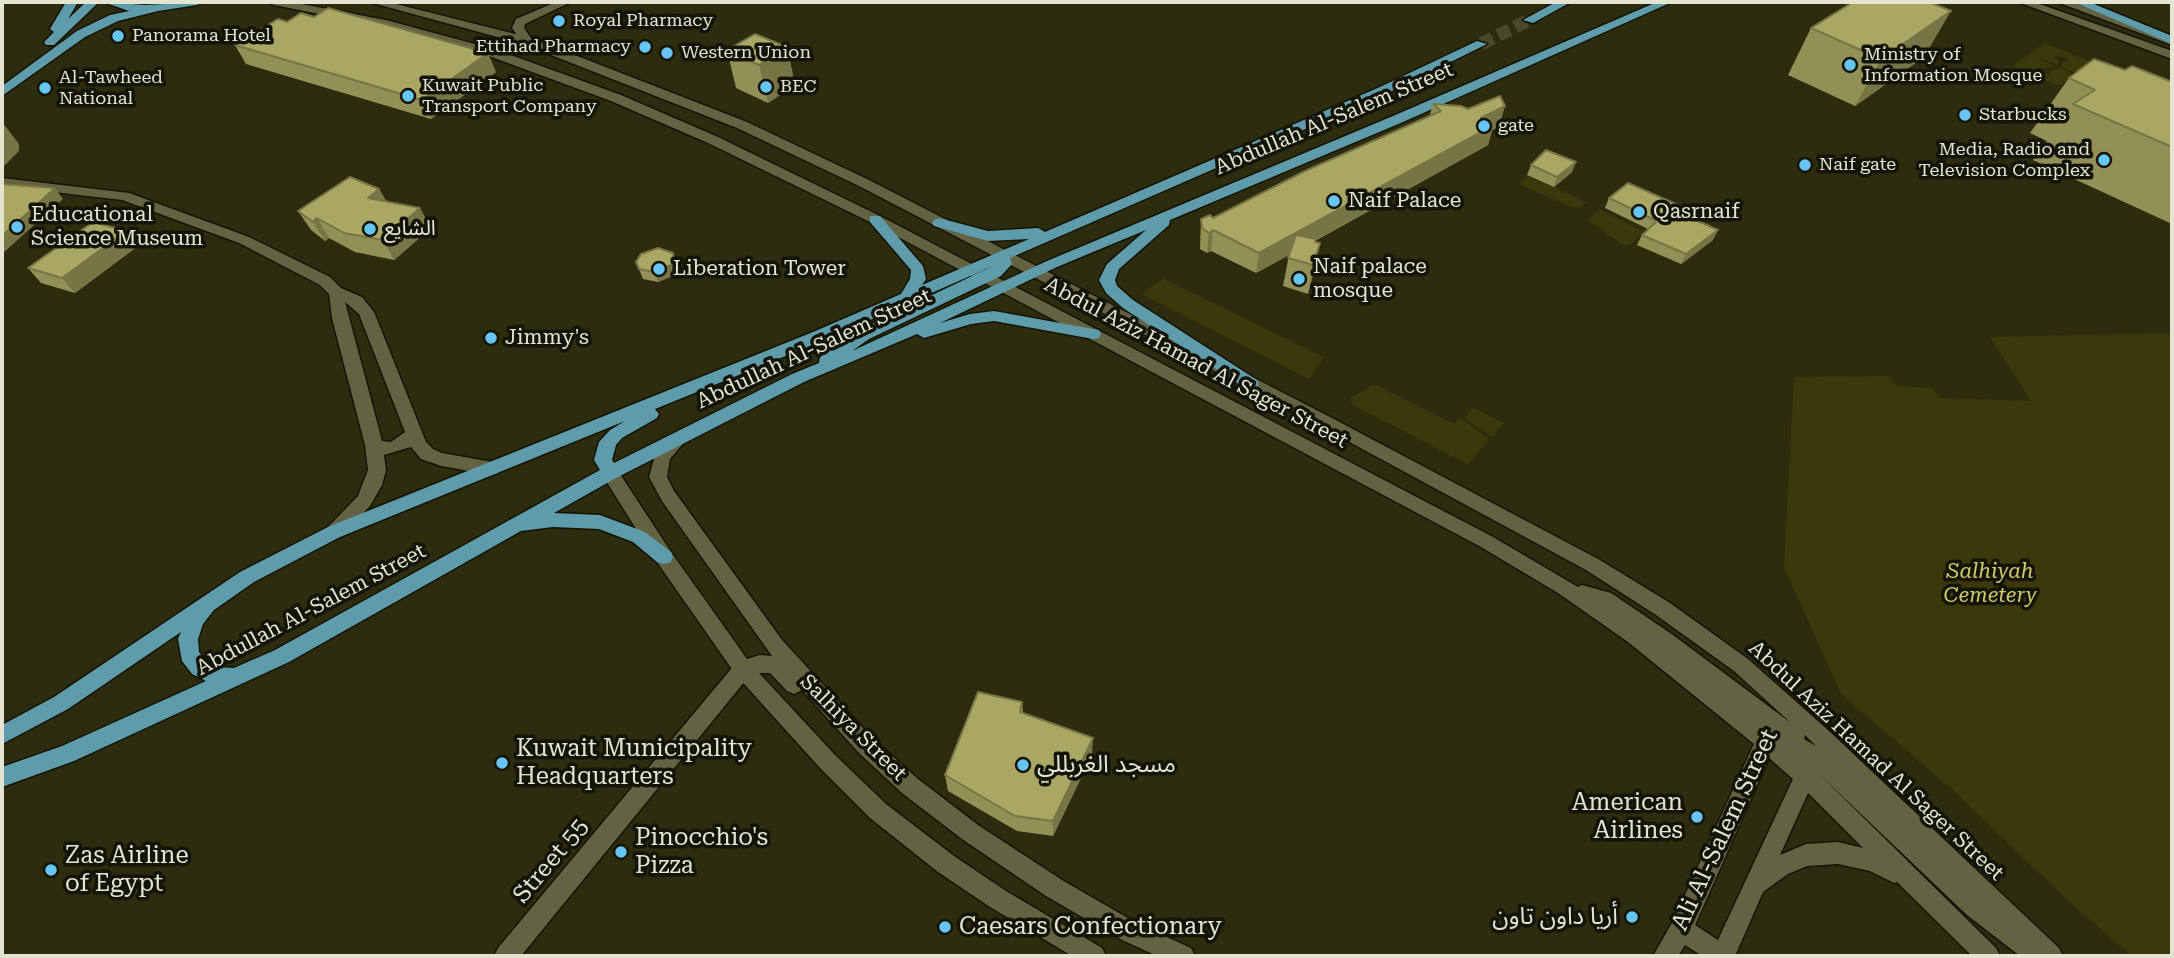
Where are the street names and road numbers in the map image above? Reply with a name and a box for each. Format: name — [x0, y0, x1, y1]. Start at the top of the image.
street label: Abdullah Al-Salem Street — [1211, 57, 1457, 181]
street label: Abdul Aziz Hamad Al Sager Street — [1040, 272, 1352, 454]
street label: Abdullah Al-Salem Street — [693, 283, 935, 415]
street label: Abdullah Al-Salem Street — [192, 539, 430, 681]
street label: Abdul Aziz Hamad Al Sager Street — [1743, 636, 2009, 886]
street label: Salhiya Street — [795, 670, 911, 786]
street label: Ali Al-Salem Street — [1666, 725, 1784, 935]
street label: Street 55 — [507, 813, 595, 909]

